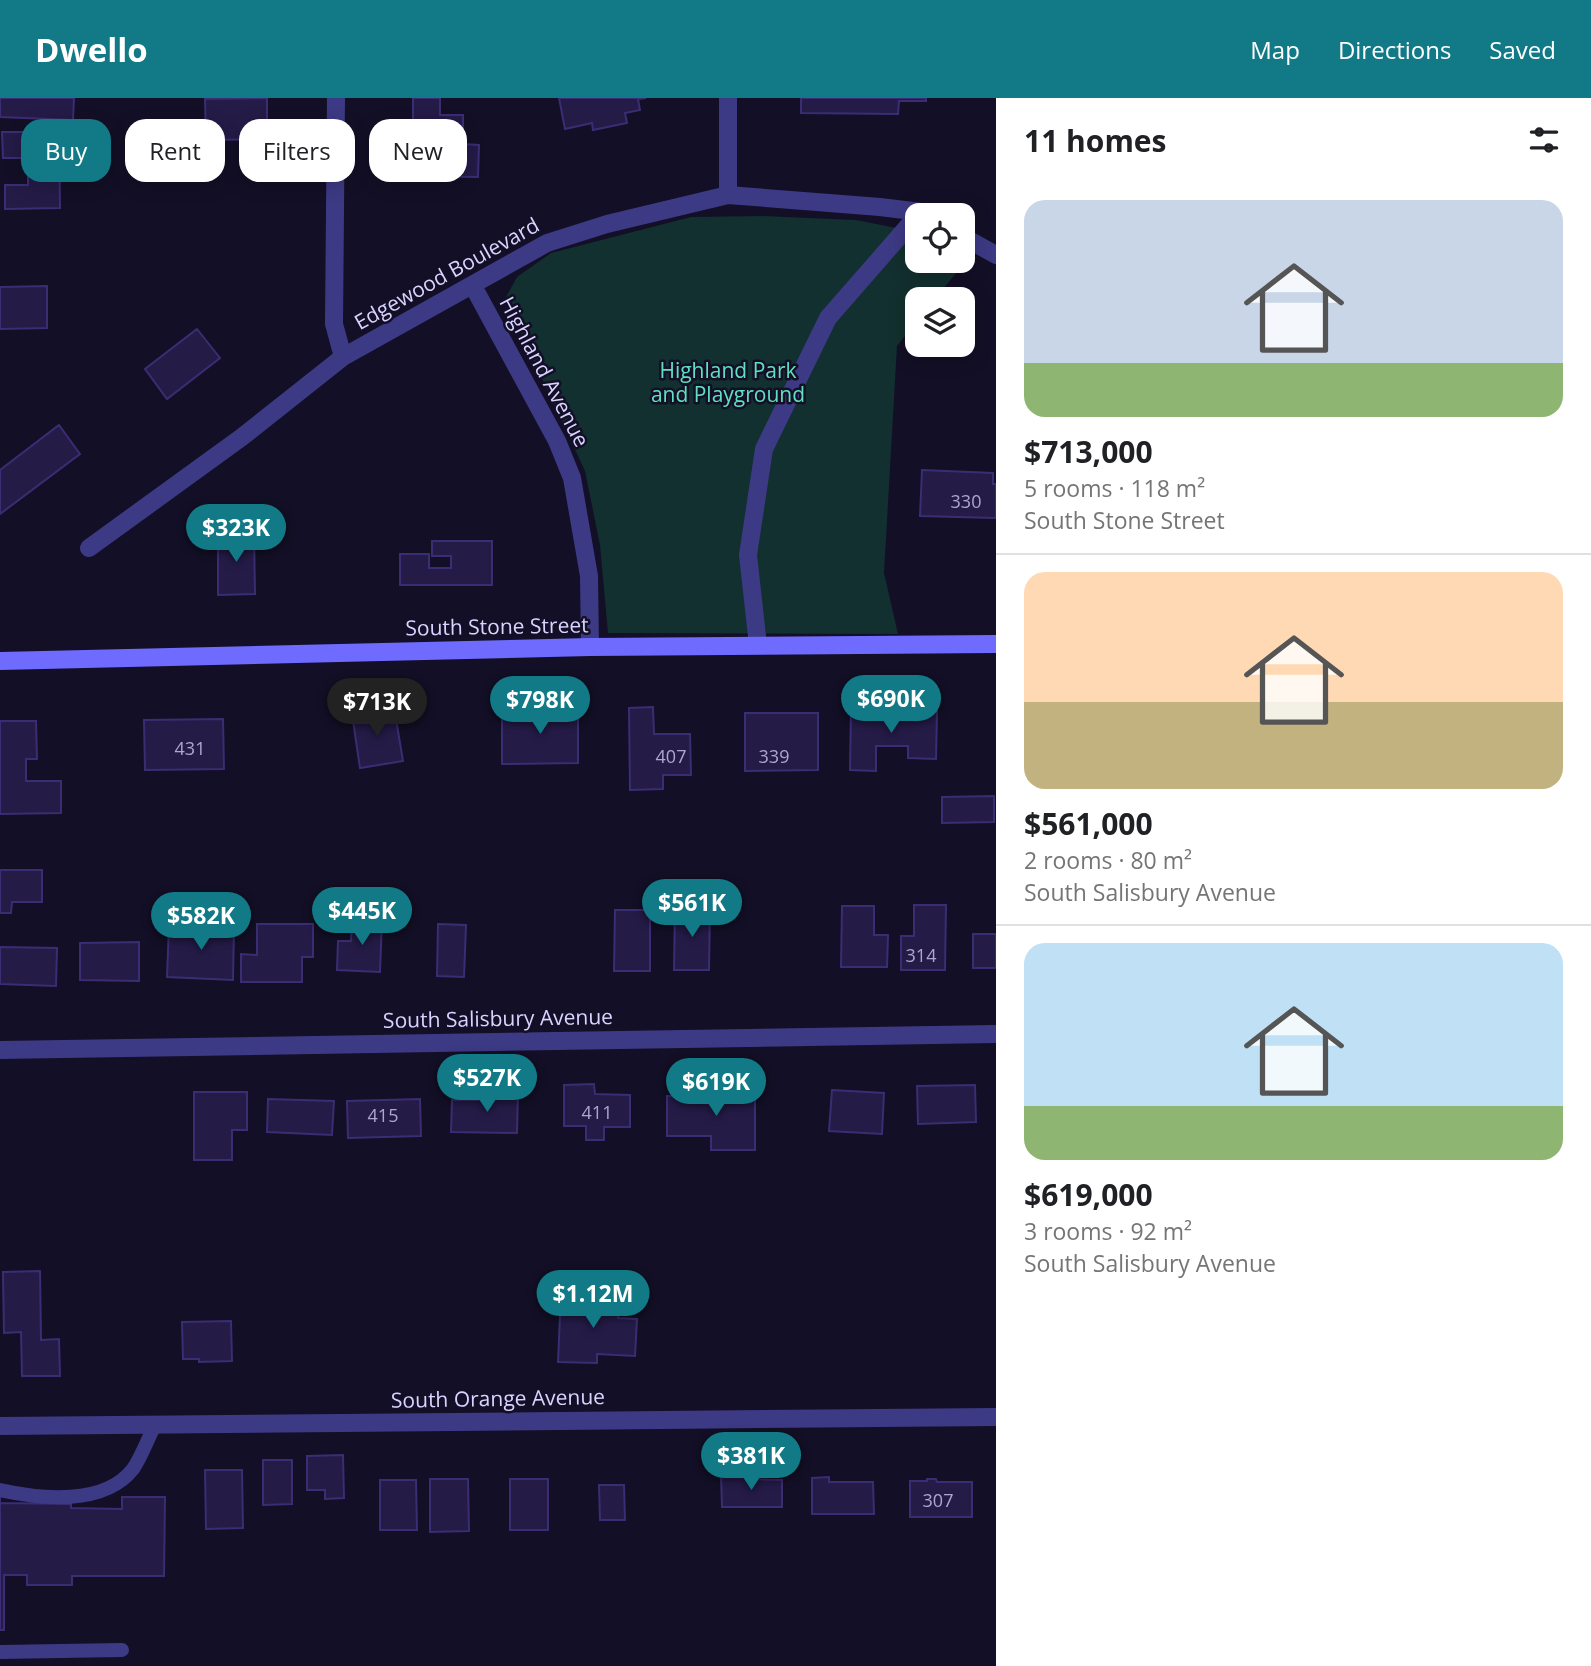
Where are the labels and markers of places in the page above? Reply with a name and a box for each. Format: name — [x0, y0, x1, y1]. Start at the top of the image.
pin: $323K — [187, 504, 285, 564]
pin: $798K — [491, 676, 589, 736]
pin: $690K — [842, 676, 940, 735]
pin: $713K — [328, 678, 426, 738]
pin: $561K — [643, 880, 741, 939]
pin: $445K — [313, 888, 411, 947]
pin: $582K — [152, 892, 250, 952]
pin: $527K — [438, 1054, 536, 1114]
pin: $619K — [667, 1058, 765, 1118]
pin: $1.12M — [536, 1270, 650, 1330]
pin: $381K — [702, 1432, 800, 1492]

